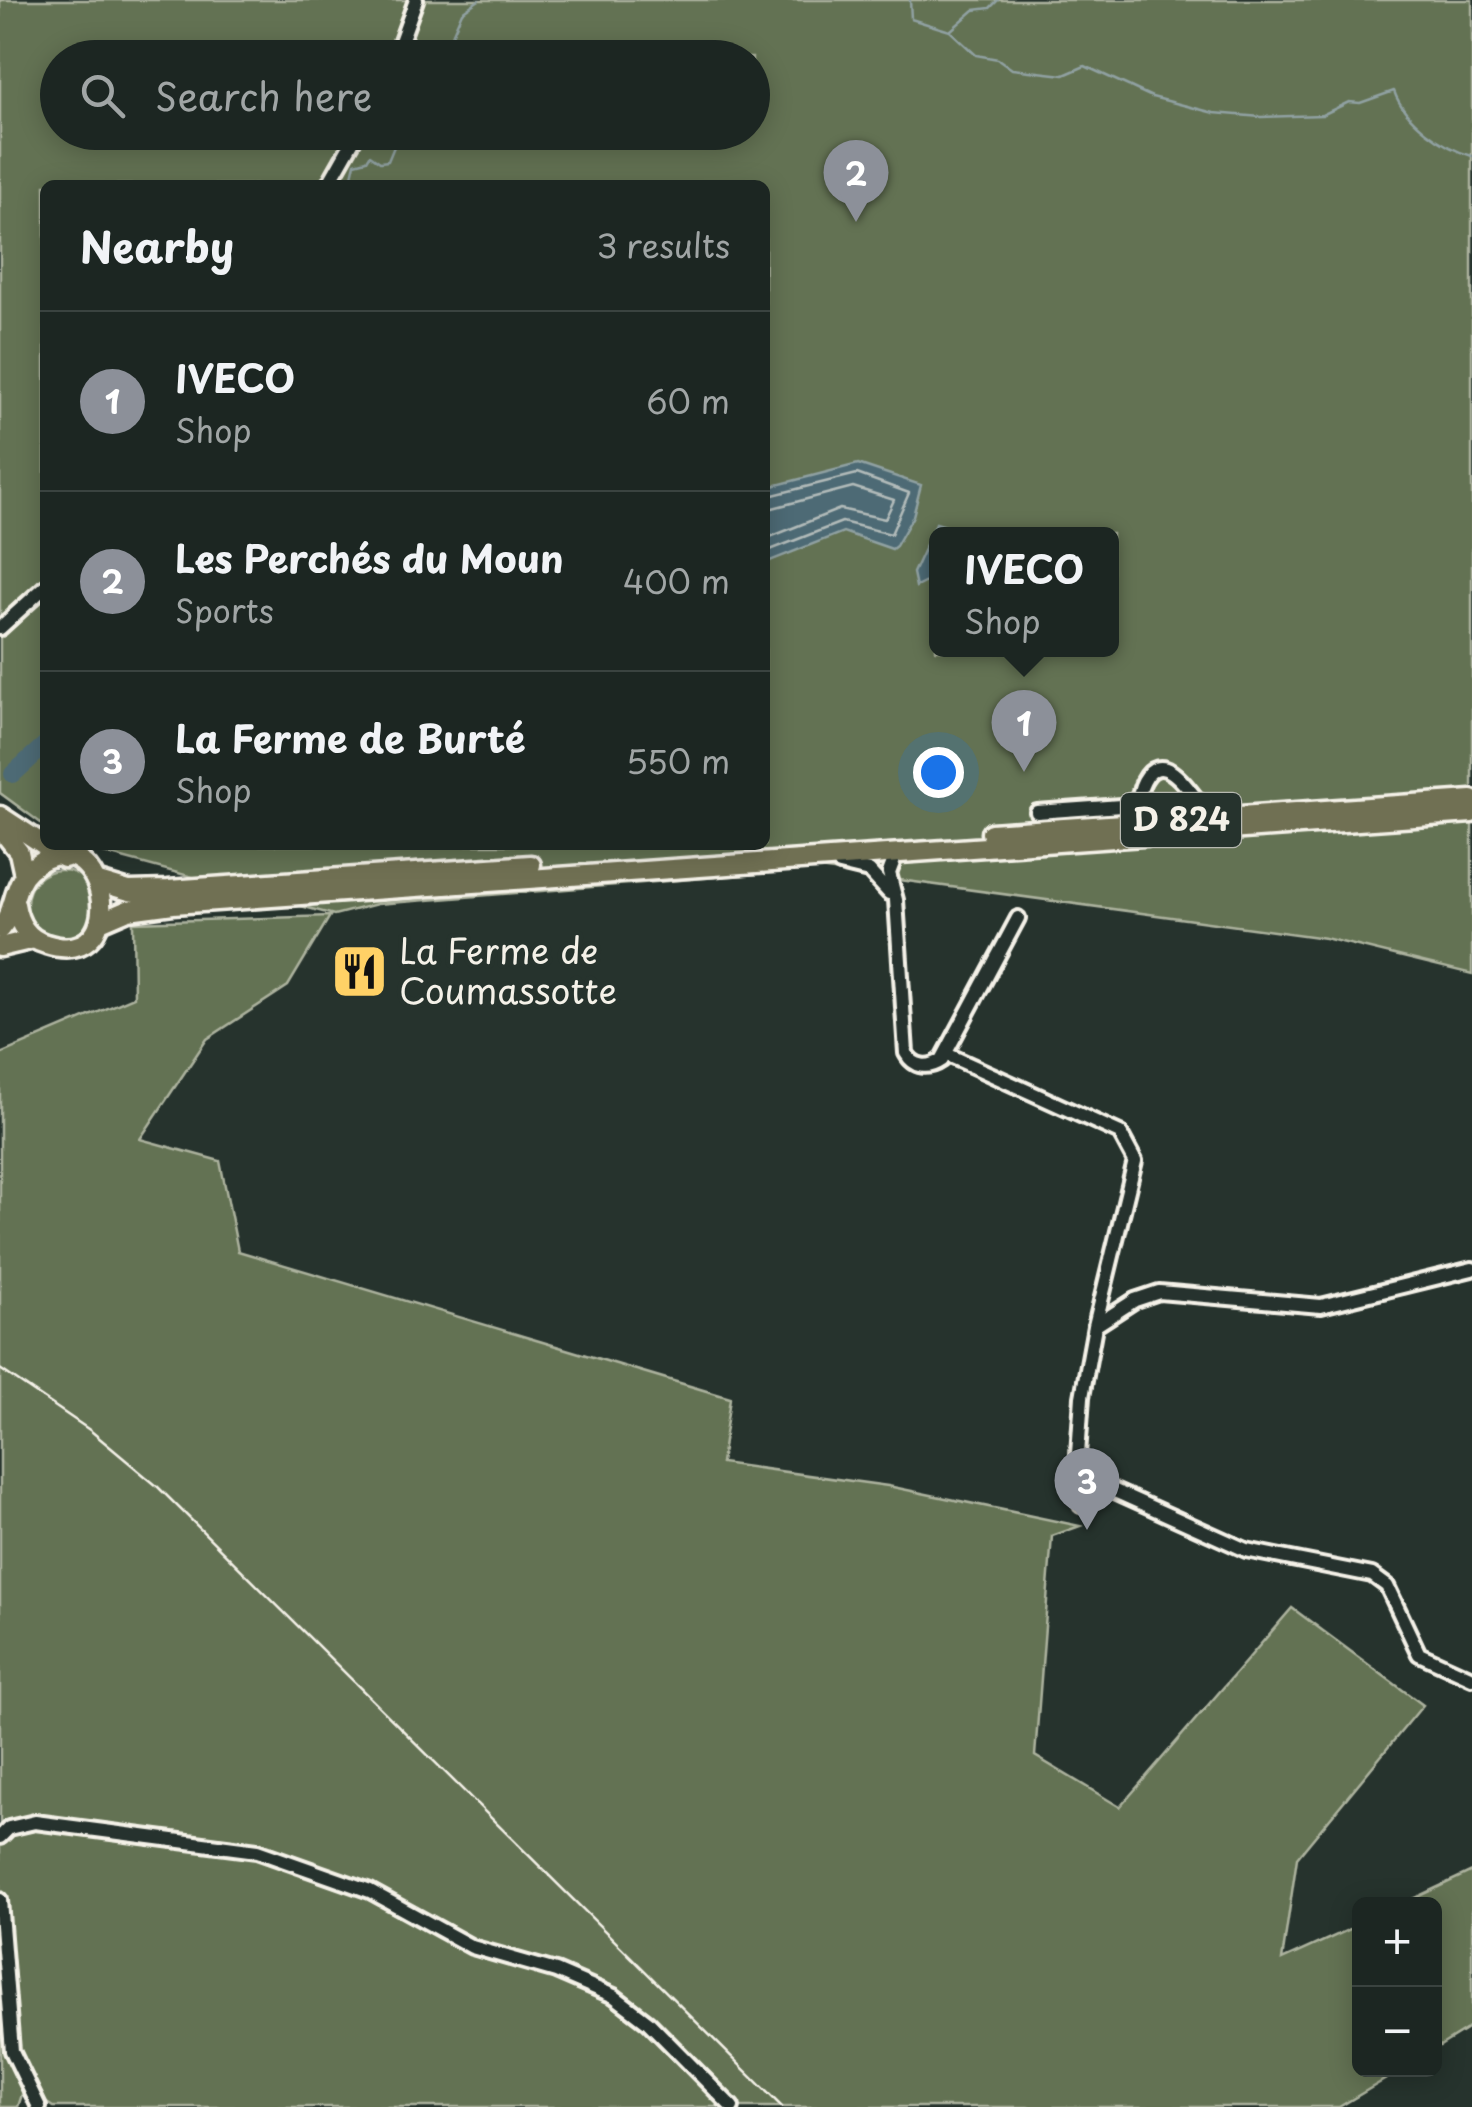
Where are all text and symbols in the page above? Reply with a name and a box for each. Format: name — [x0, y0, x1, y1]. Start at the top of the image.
search box — [40, 40, 770, 150]
text: Search here — [155, 67, 372, 124]
icon: search — [75, 68, 130, 123]
pin: 2 — [824, 140, 888, 222]
text: Nearby — [80, 214, 234, 277]
text: 3 results — [596, 221, 730, 269]
text: IVECO — [175, 349, 295, 406]
text: 1 — [105, 377, 120, 425]
text: 60 m — [646, 377, 730, 425]
text: Shop — [175, 406, 252, 454]
popup — [929, 527, 1119, 657]
text: Les Perchés du Moun — [175, 529, 564, 586]
text: IVECO — [964, 540, 1084, 597]
text: 2 — [101, 557, 124, 605]
text: 400 m — [623, 557, 730, 605]
text: Sports — [175, 586, 274, 634]
text: Shop — [964, 597, 1040, 645]
pin: 1 — [992, 690, 1056, 772]
text: La Ferme de Burté — [175, 709, 526, 766]
text: 3 — [102, 737, 123, 785]
text: 550 m — [626, 737, 730, 785]
your location — [913, 747, 964, 798]
text: Shop — [175, 766, 252, 814]
road number: D 824 — [1121, 793, 1241, 847]
place label: La Ferme de Coumassotte — [399, 923, 617, 1016]
restaurant icon: La Ferme de Coumassotte — [330, 942, 390, 1002]
pin: 3 — [1054, 1448, 1120, 1530]
map controls — [1352, 1897, 1442, 2077]
button: + — [1352, 1897, 1442, 1987]
button: − — [1352, 1987, 1442, 2077]

